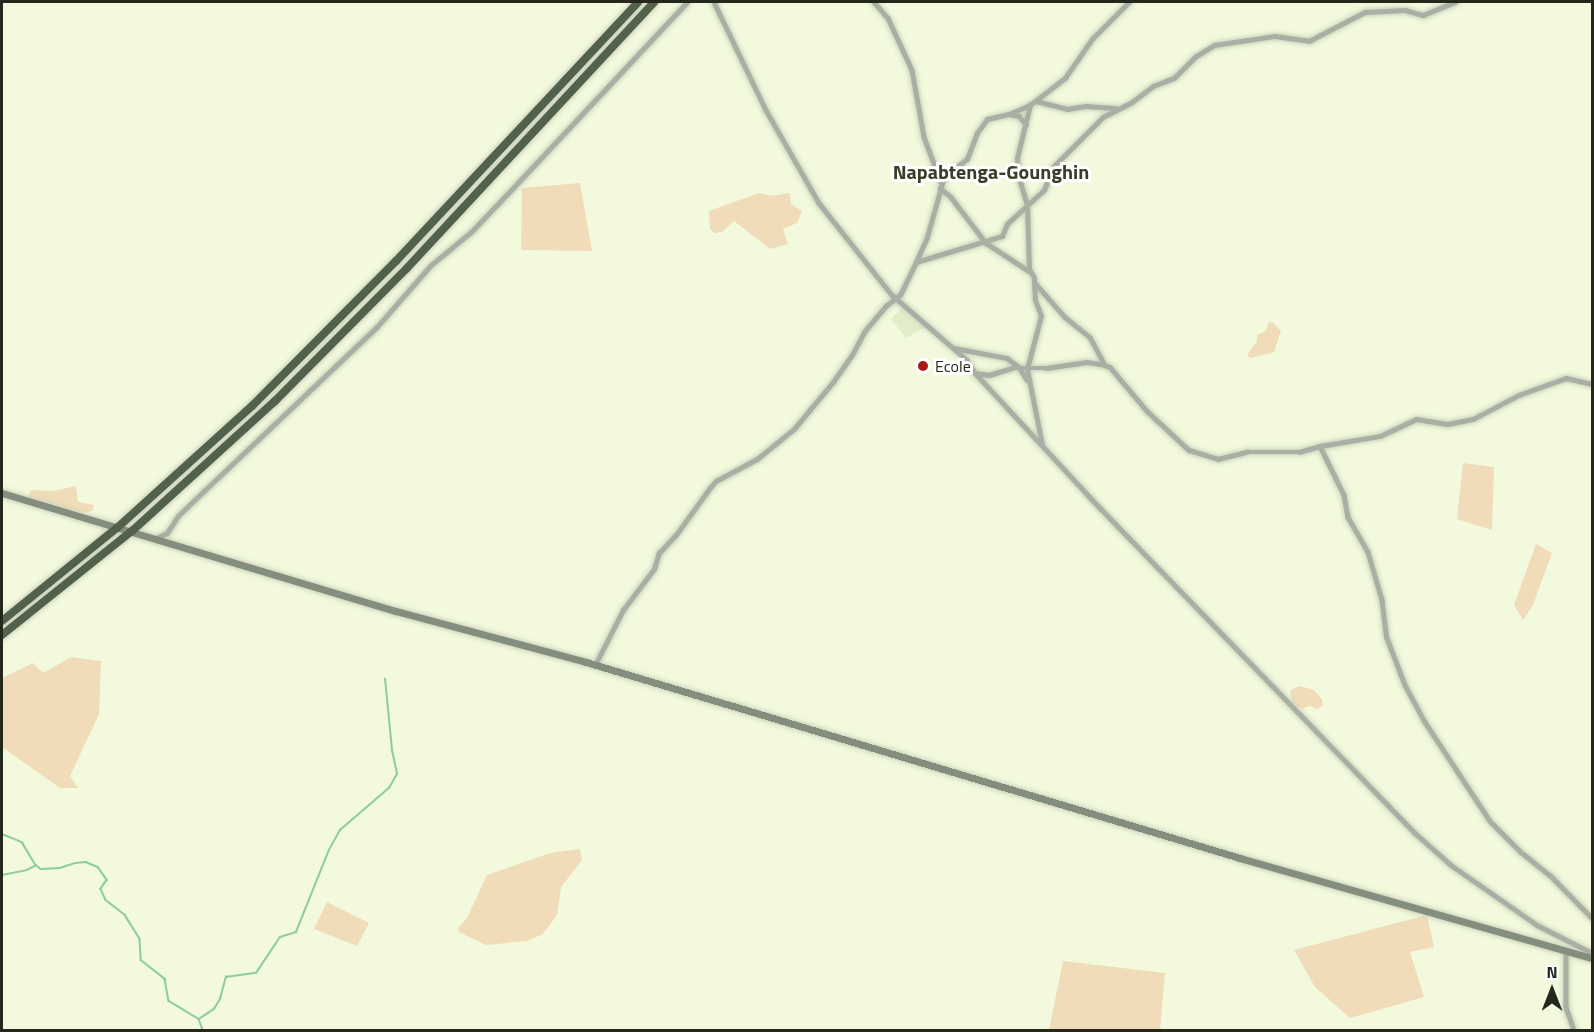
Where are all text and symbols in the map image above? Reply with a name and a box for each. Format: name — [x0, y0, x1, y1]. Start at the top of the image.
district label: Napabtenga-Gounghin — [893, 159, 1089, 183]
place label: Ecole — [935, 356, 971, 376]
marker: Ecole — [916, 359, 930, 373]
north arrow — [1522, 960, 1582, 1020]
text: N — [1546, 960, 1558, 984]

